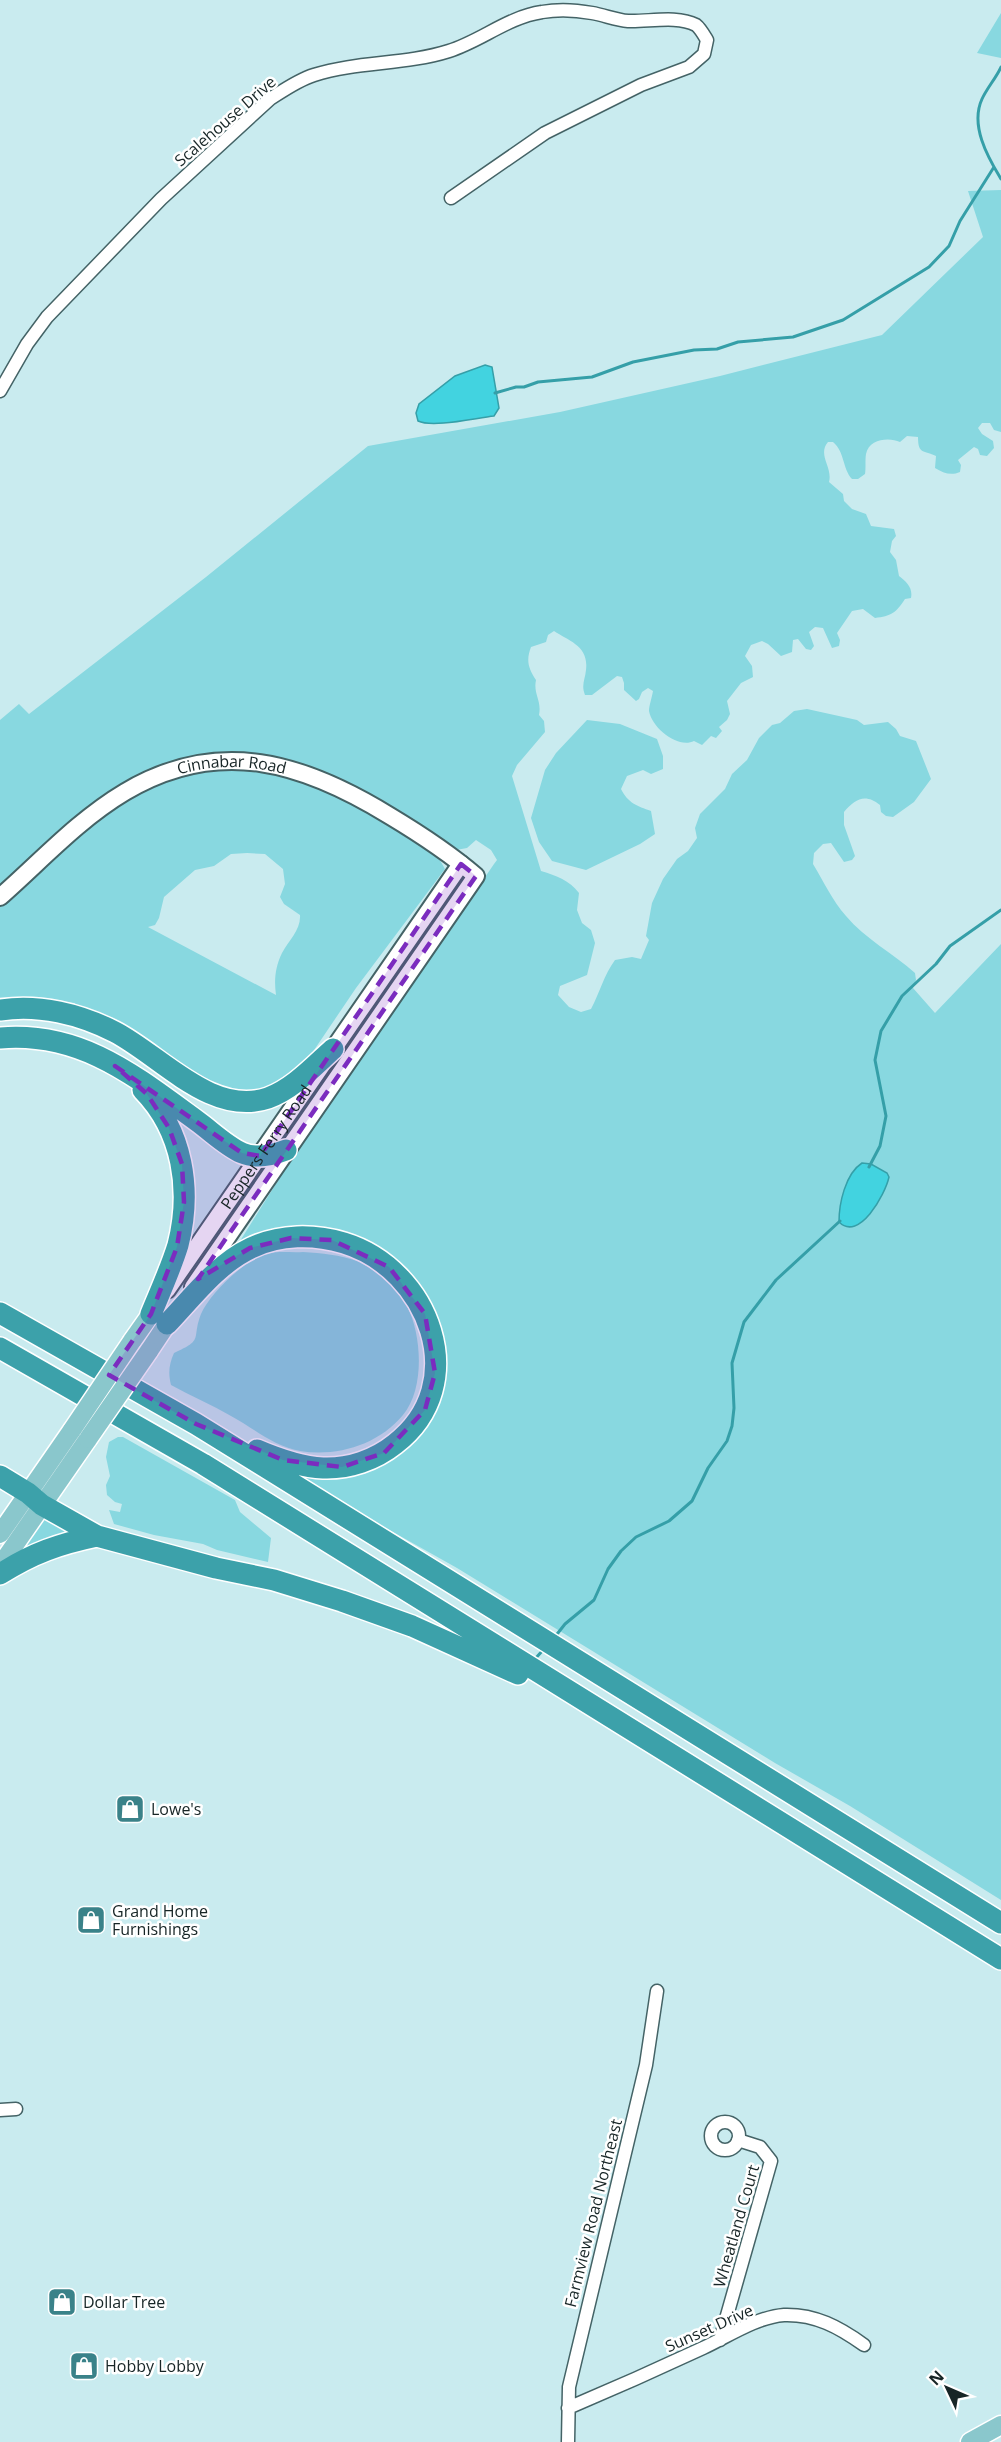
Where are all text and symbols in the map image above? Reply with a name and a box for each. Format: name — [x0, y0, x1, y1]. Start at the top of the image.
street label: Scalehouse Drive — [170, 71, 280, 171]
street label: Cinnabar Road — [175, 750, 289, 779]
street label: Peppers Ferry Road — [215, 1080, 316, 1213]
shop icon: Lowe's — [114, 1793, 146, 1825]
place label: Lowe's — [151, 1798, 202, 1820]
place label: Grand Home Furnishings — [112, 1900, 208, 1940]
shop icon: Grand Home Furnishings — [75, 1904, 107, 1936]
street label: Farmview Road Northeast — [559, 2116, 627, 2309]
street label: Wheatland Court — [708, 2162, 764, 2290]
shop icon: Dollar Tree — [46, 2286, 78, 2318]
place label: Dollar Tree — [83, 2291, 165, 2313]
street label: Sunset Drive — [662, 2299, 756, 2357]
shop icon: Hobby Lobby — [68, 2350, 100, 2382]
place label: Hobby Lobby — [105, 2355, 205, 2377]
north arrow — [917, 2358, 977, 2418]
text: N — [924, 2365, 949, 2390]

